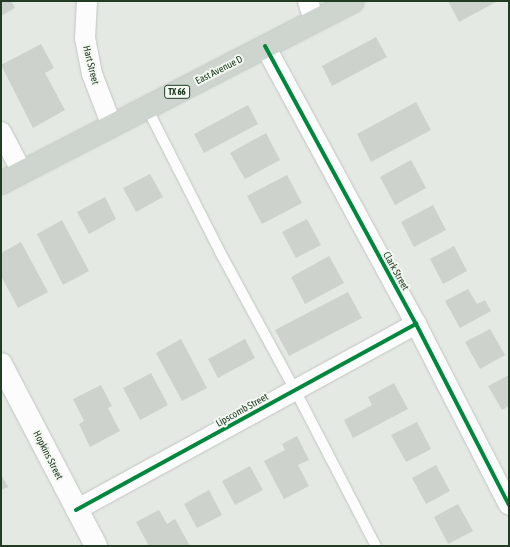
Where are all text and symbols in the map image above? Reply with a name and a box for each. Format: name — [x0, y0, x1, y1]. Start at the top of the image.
street label: Hart Street — [80, 44, 102, 86]
street label: East Avenue D — [193, 53, 245, 87]
road number: TX 66 — [164, 85, 190, 99]
street label: Clark Street — [380, 250, 412, 292]
street label: Lipscomb Street — [214, 391, 270, 429]
street label: Hopkins Street — [31, 429, 65, 481]

